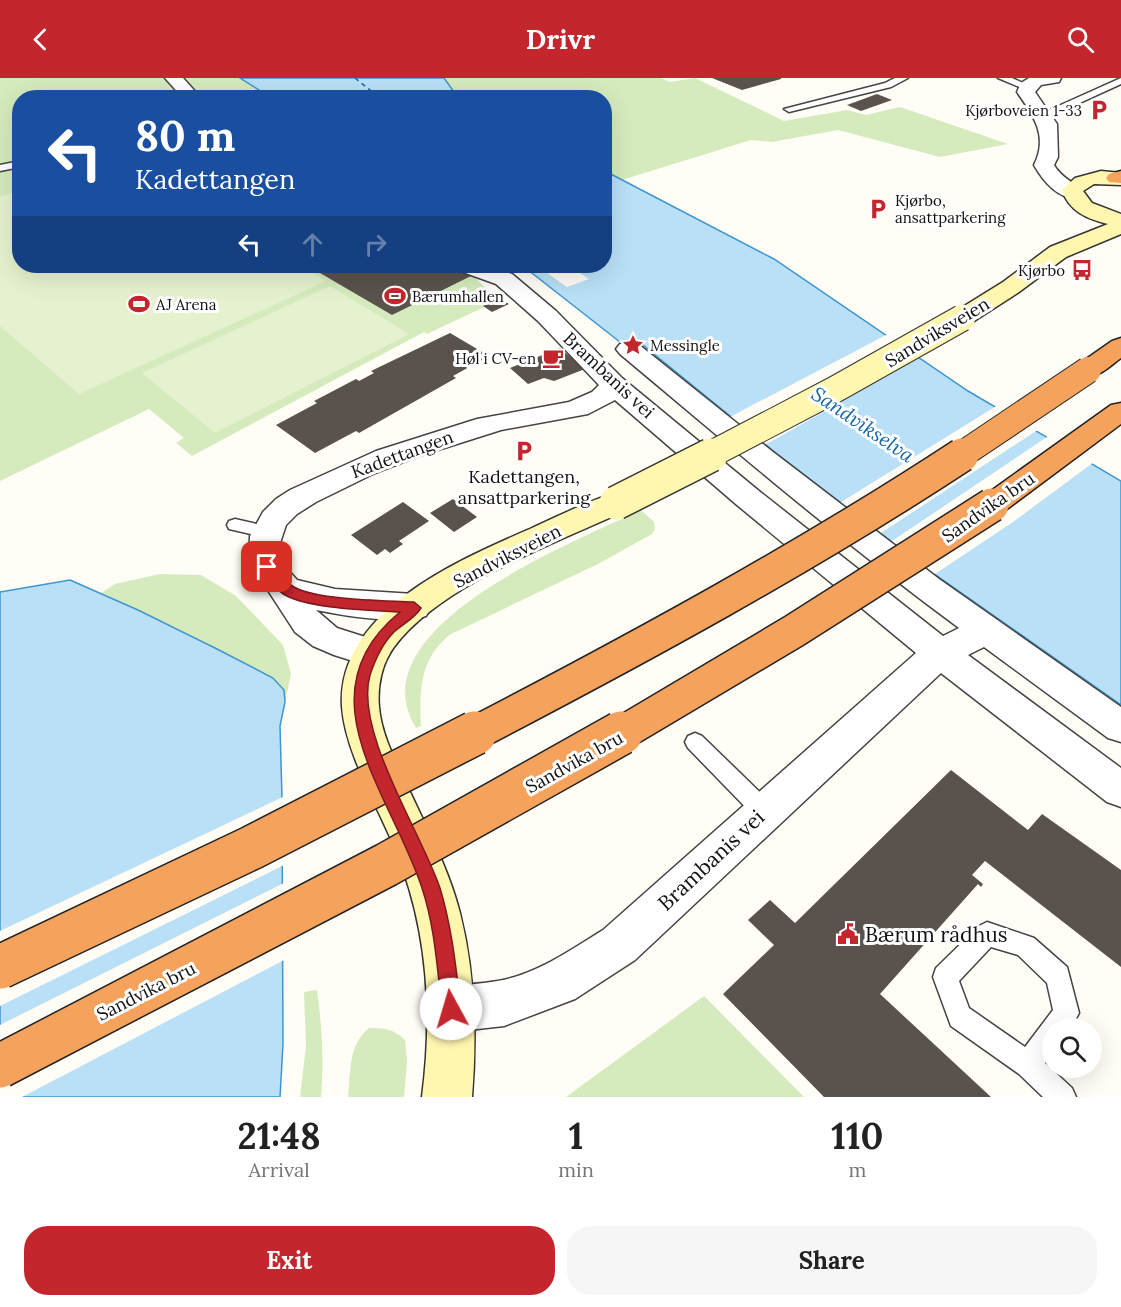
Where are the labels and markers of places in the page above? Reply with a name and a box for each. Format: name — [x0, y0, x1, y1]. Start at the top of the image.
parking icon: Kjørboveien 1-33 — [1087, 98, 1111, 122]
place label: Kjørboveien 1-33 — [965, 101, 1082, 120]
place label: Kjørbo, ansattparkering — [895, 191, 1006, 227]
parking icon: Kjørbo, ansattparkering — [866, 197, 890, 221]
bus stop icon: Kjørbo — [1070, 258, 1094, 282]
place label: Kjørbo — [1018, 261, 1065, 280]
sports icon: Bærumhallen — [383, 284, 407, 308]
place label: Bærumhallen — [412, 287, 504, 306]
sports icon: AJ Arena — [127, 292, 151, 316]
place label: AJ Arena — [155, 295, 217, 314]
place icon: Messingle — [621, 333, 645, 357]
place label: Messingle — [650, 336, 720, 355]
cafe icon: Høl i CV-en — [541, 346, 565, 370]
place label: Høl i CV-en — [455, 349, 536, 368]
parking icon: Kadettangen, ansattparkering — [512, 439, 536, 463]
place label: Kadettangen, ansattparkering — [458, 465, 591, 509]
pin — [241, 541, 292, 592]
place label: Bærum rådhus — [865, 921, 1008, 948]
public building icon: Bærum rådhus — [836, 922, 860, 946]

